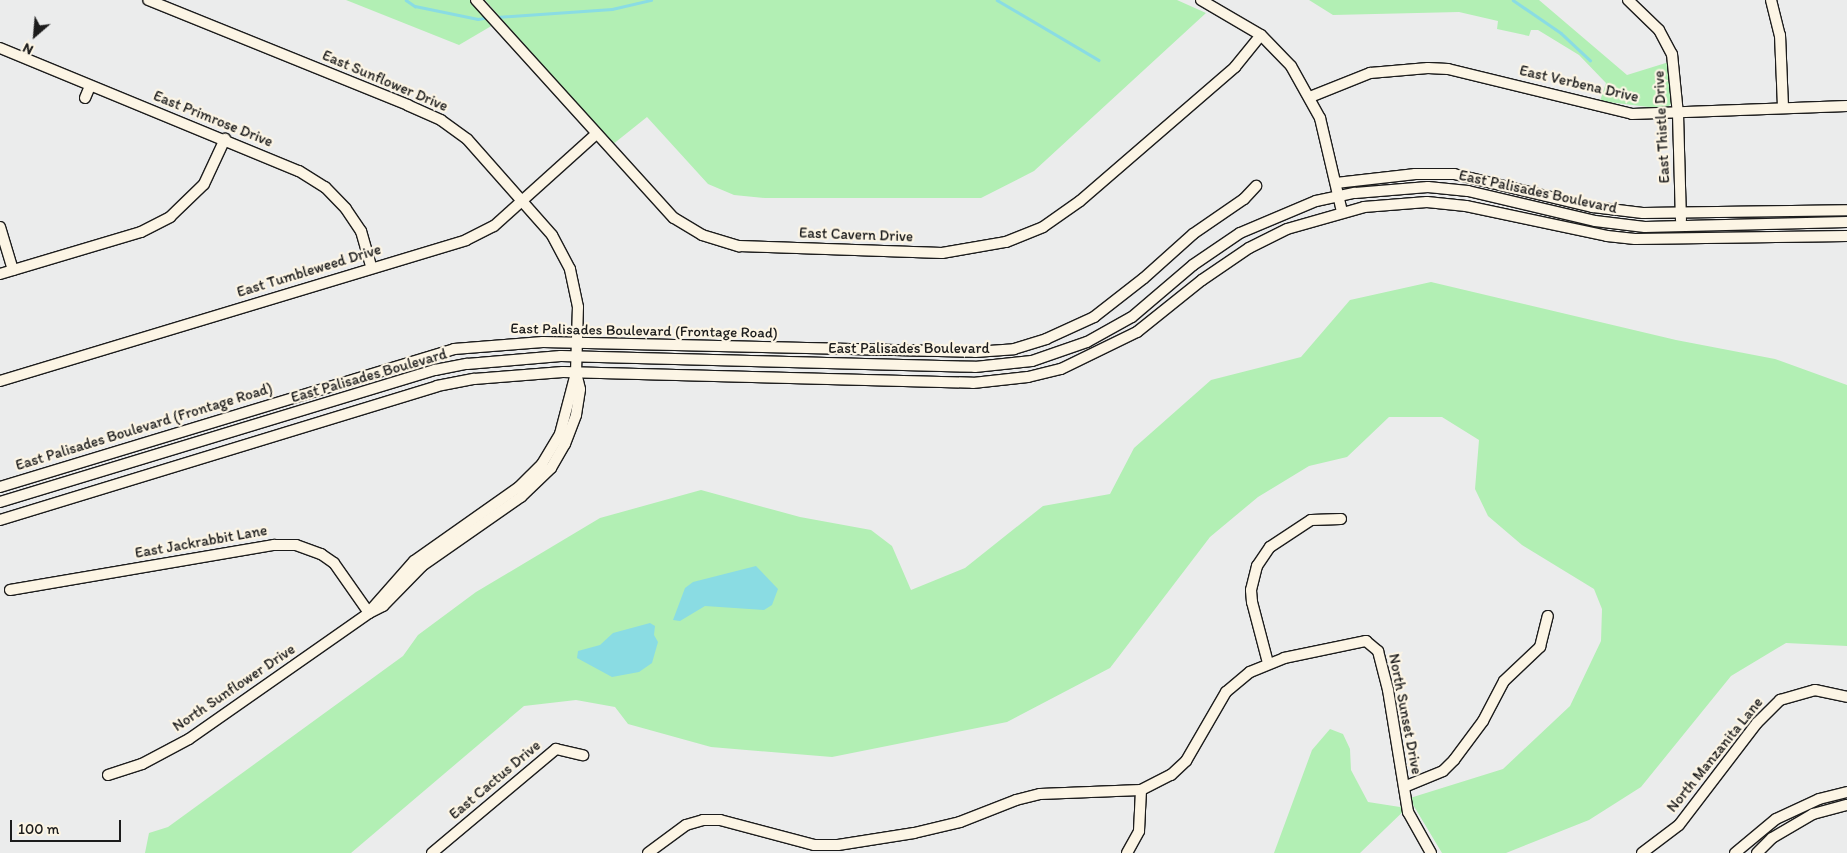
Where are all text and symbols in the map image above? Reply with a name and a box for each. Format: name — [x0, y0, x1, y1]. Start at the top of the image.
north arrow — [10, 10, 60, 60]
text: N — [20, 39, 36, 59]
street label: East Sunflower Drive — [319, 46, 451, 116]
street label: East Verbena Drive — [1518, 62, 1640, 106]
street label: East Thistle Drive — [1650, 70, 1674, 184]
street label: East Primrose Drive — [151, 87, 275, 151]
street label: East Palisades Boulevard — [1457, 166, 1619, 218]
street label: East Cavern Drive — [798, 224, 914, 246]
street label: East Tumbleweed Drive — [235, 241, 383, 301]
street label: East Palisades Boulevard (Frontage Road) — [510, 320, 778, 342]
street label: East Palisades Boulevard — [828, 340, 990, 358]
street label: East Palisades Boulevard — [289, 345, 449, 407]
street label: East Palisades Boulevard (Frontage Road) — [13, 379, 275, 475]
street label: East Jackrabbit Lane — [133, 522, 269, 562]
street label: North Sunflower Drive — [169, 640, 299, 736]
street label: North Sunset Drive — [1384, 652, 1426, 776]
street label: North Manzanita Lane — [1663, 694, 1767, 816]
street label: East Cactus Drive — [446, 736, 544, 824]
scale bar — [12, 810, 124, 842]
text: 100 m — [18, 820, 59, 838]

